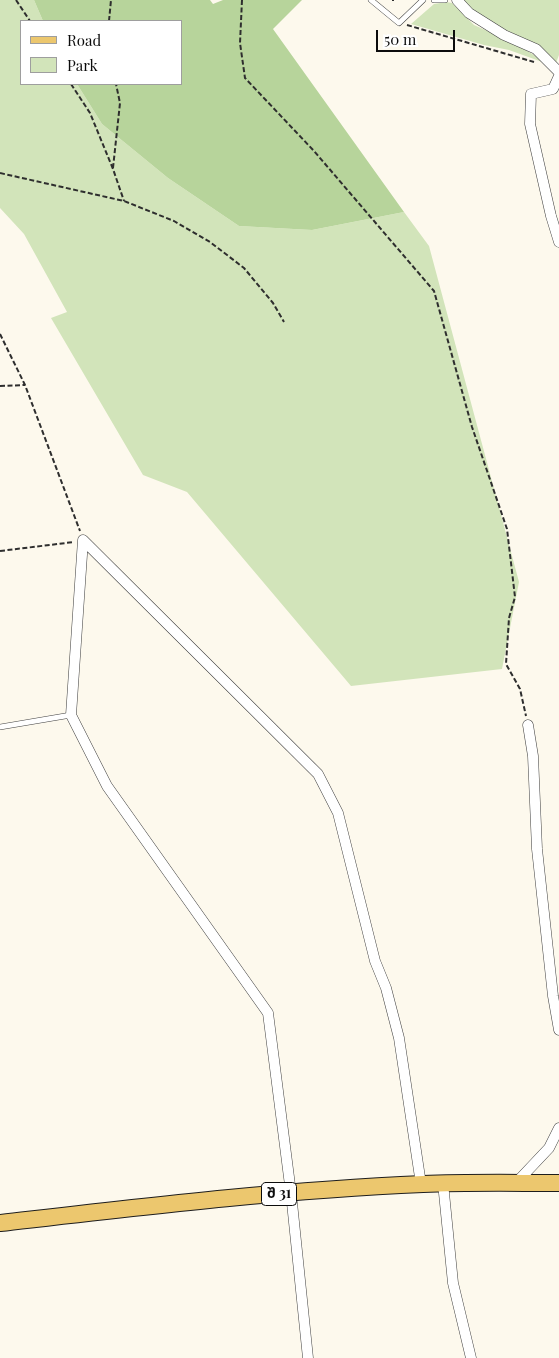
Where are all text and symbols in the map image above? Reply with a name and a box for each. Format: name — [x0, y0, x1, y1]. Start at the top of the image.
legend — [20, 20, 182, 85]
scale bar — [379, 20, 458, 52]
text: 50 m — [384, 29, 416, 49]
text: Road — [67, 30, 101, 50]
text: Park — [67, 55, 98, 75]
road number: შ 31 — [262, 1182, 296, 1206]

